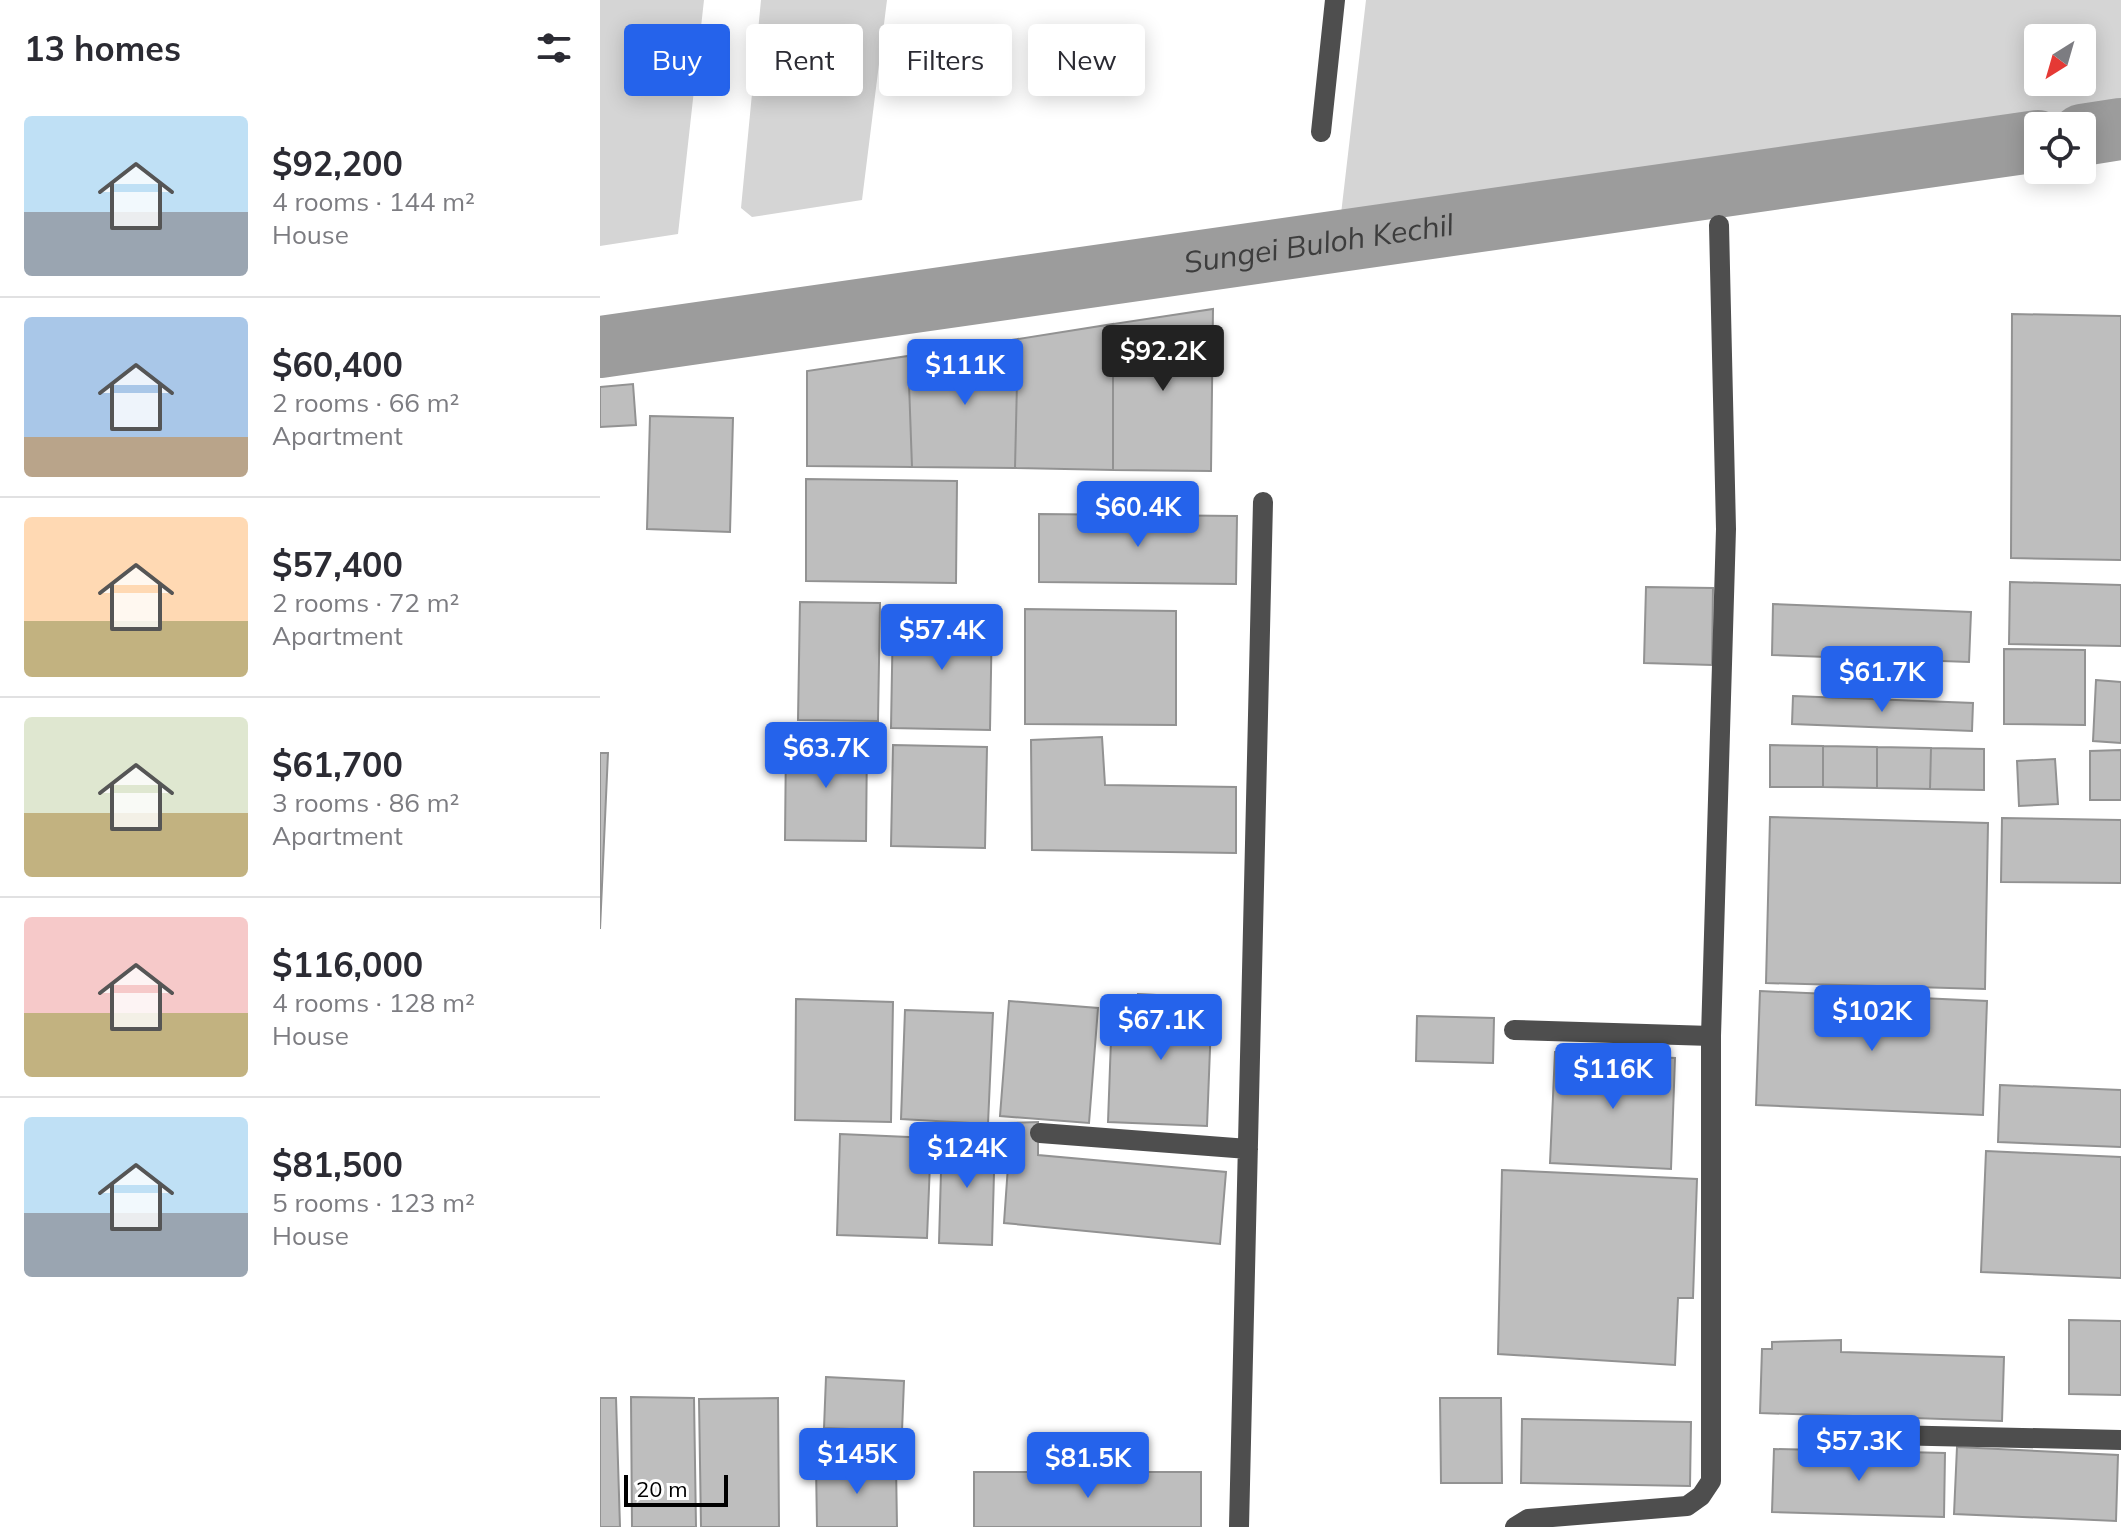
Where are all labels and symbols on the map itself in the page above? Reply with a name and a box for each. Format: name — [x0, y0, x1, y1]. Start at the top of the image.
north arrow — [2024, 24, 2096, 96]
water label: Sungei Buloh Kechil — [1181, 205, 1457, 281]
pin: $92.2K — [1098, 325, 1228, 393]
pin: $111K — [909, 339, 1021, 407]
pin: $60.4K — [1073, 481, 1203, 549]
pin: $57.4K — [877, 604, 1007, 672]
pin: $61.7K — [1817, 646, 1947, 714]
pin: $63.7K — [761, 722, 891, 790]
pin: $102K — [1816, 985, 1928, 1053]
pin: $67.1K — [1096, 994, 1226, 1062]
pin: $116K — [1557, 1043, 1669, 1111]
pin: $124K — [911, 1122, 1023, 1190]
pin: $57.3K — [1794, 1415, 1924, 1483]
pin: $145K — [801, 1428, 913, 1496]
pin: $81.5K — [1023, 1432, 1153, 1500]
scale bar — [624, 1471, 728, 1507]

